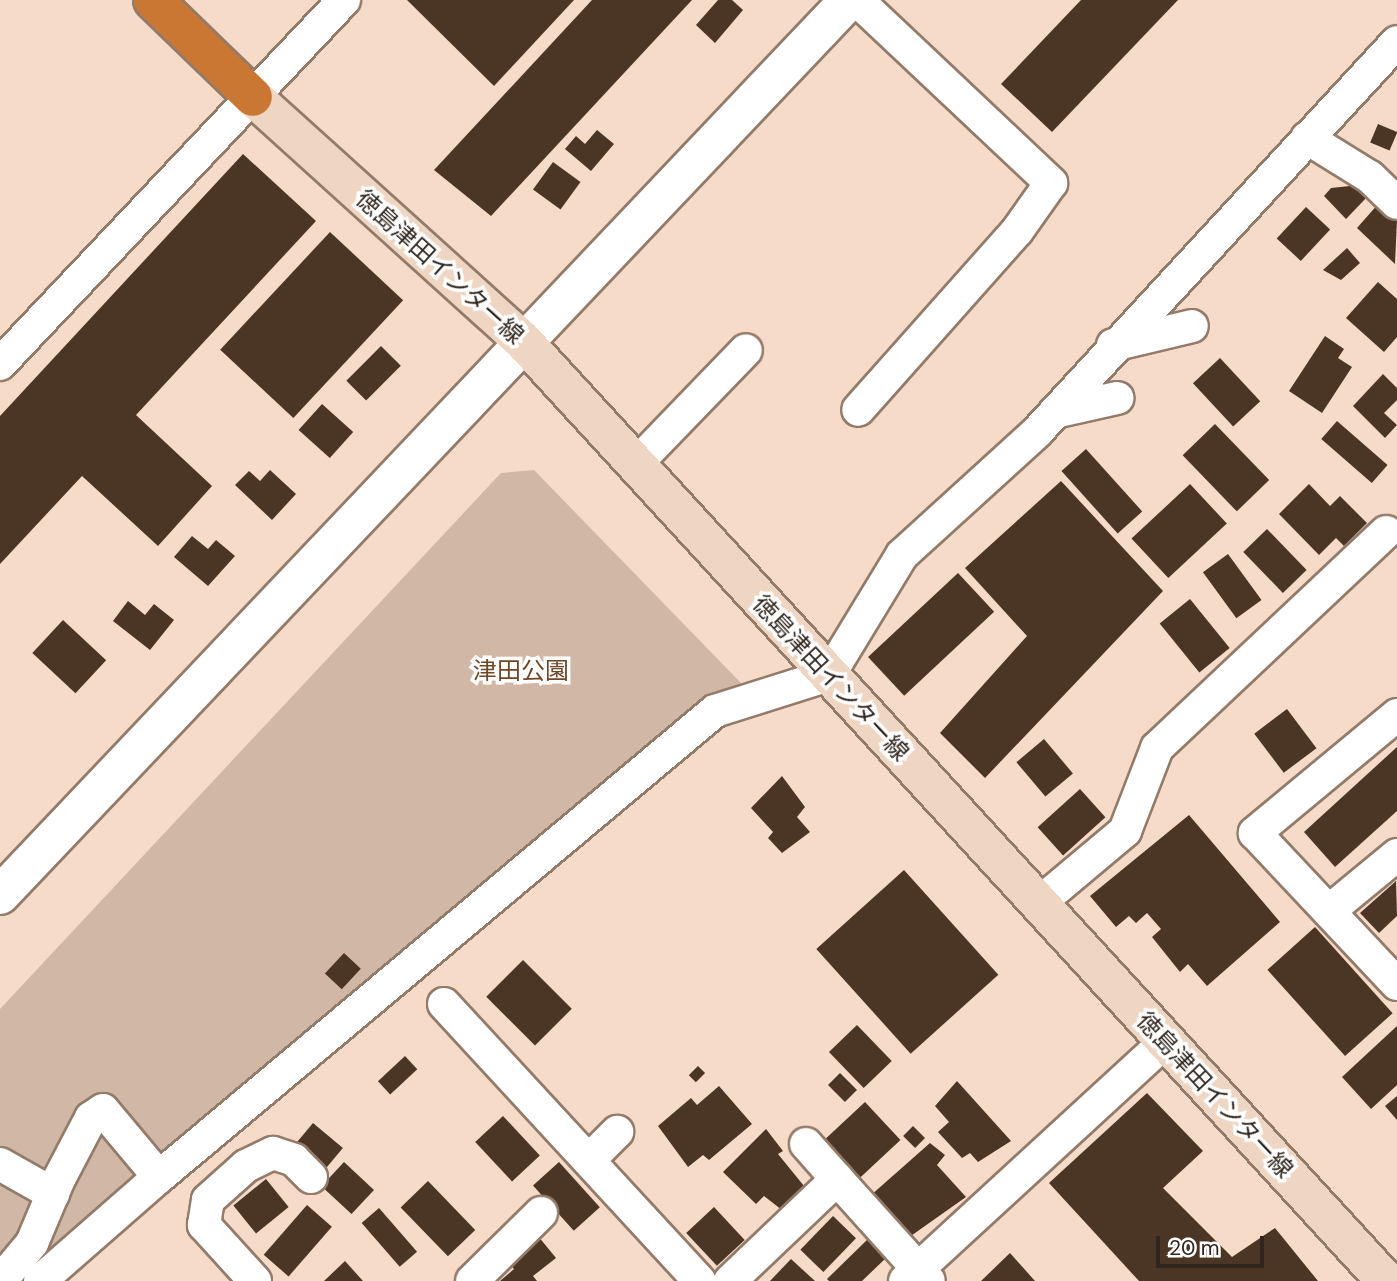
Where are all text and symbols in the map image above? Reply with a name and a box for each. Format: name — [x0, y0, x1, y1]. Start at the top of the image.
street label: 徳島津田インター線 — [350, 184, 530, 350]
street label: 徳島津田インター線 — [747, 589, 915, 767]
park label: 津田公園 — [473, 657, 569, 685]
street label: 徳島津田インター線 — [1131, 1006, 1299, 1184]
scale bar — [1159, 1222, 1268, 1266]
text: 20 m — [1169, 1234, 1220, 1262]

